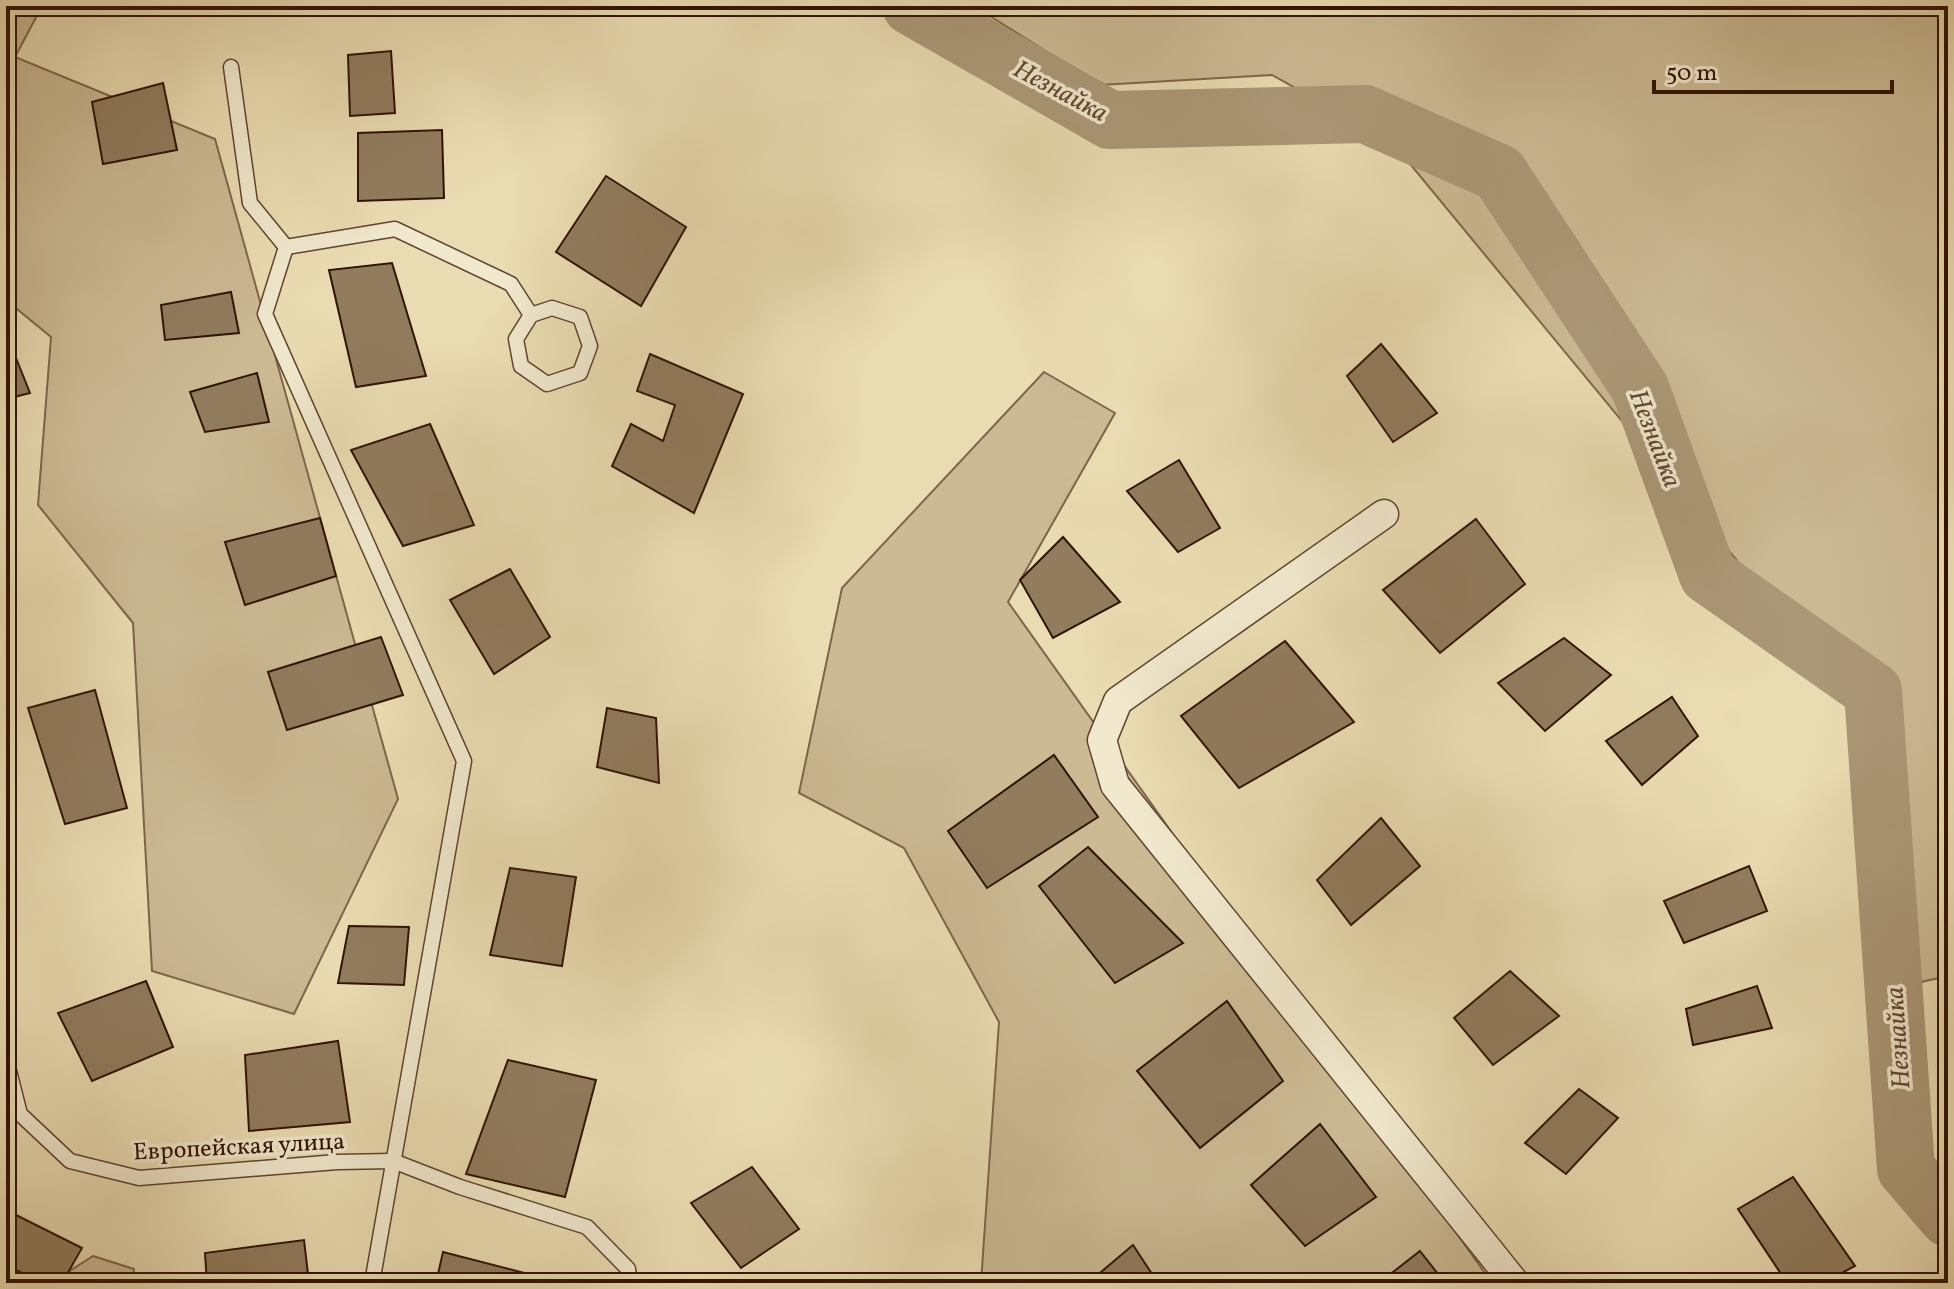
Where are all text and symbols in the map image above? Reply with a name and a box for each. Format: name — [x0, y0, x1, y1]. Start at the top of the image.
scale bar — [1654, 44, 1892, 94]
water label: Незнайка — [1006, 52, 1114, 132]
text: 50 m — [1666, 57, 1718, 91]
water label: Незнайка — [1619, 384, 1689, 493]
water label: Незнайка — [1877, 986, 1921, 1090]
street label: Европейская улица — [132, 1125, 346, 1171]

